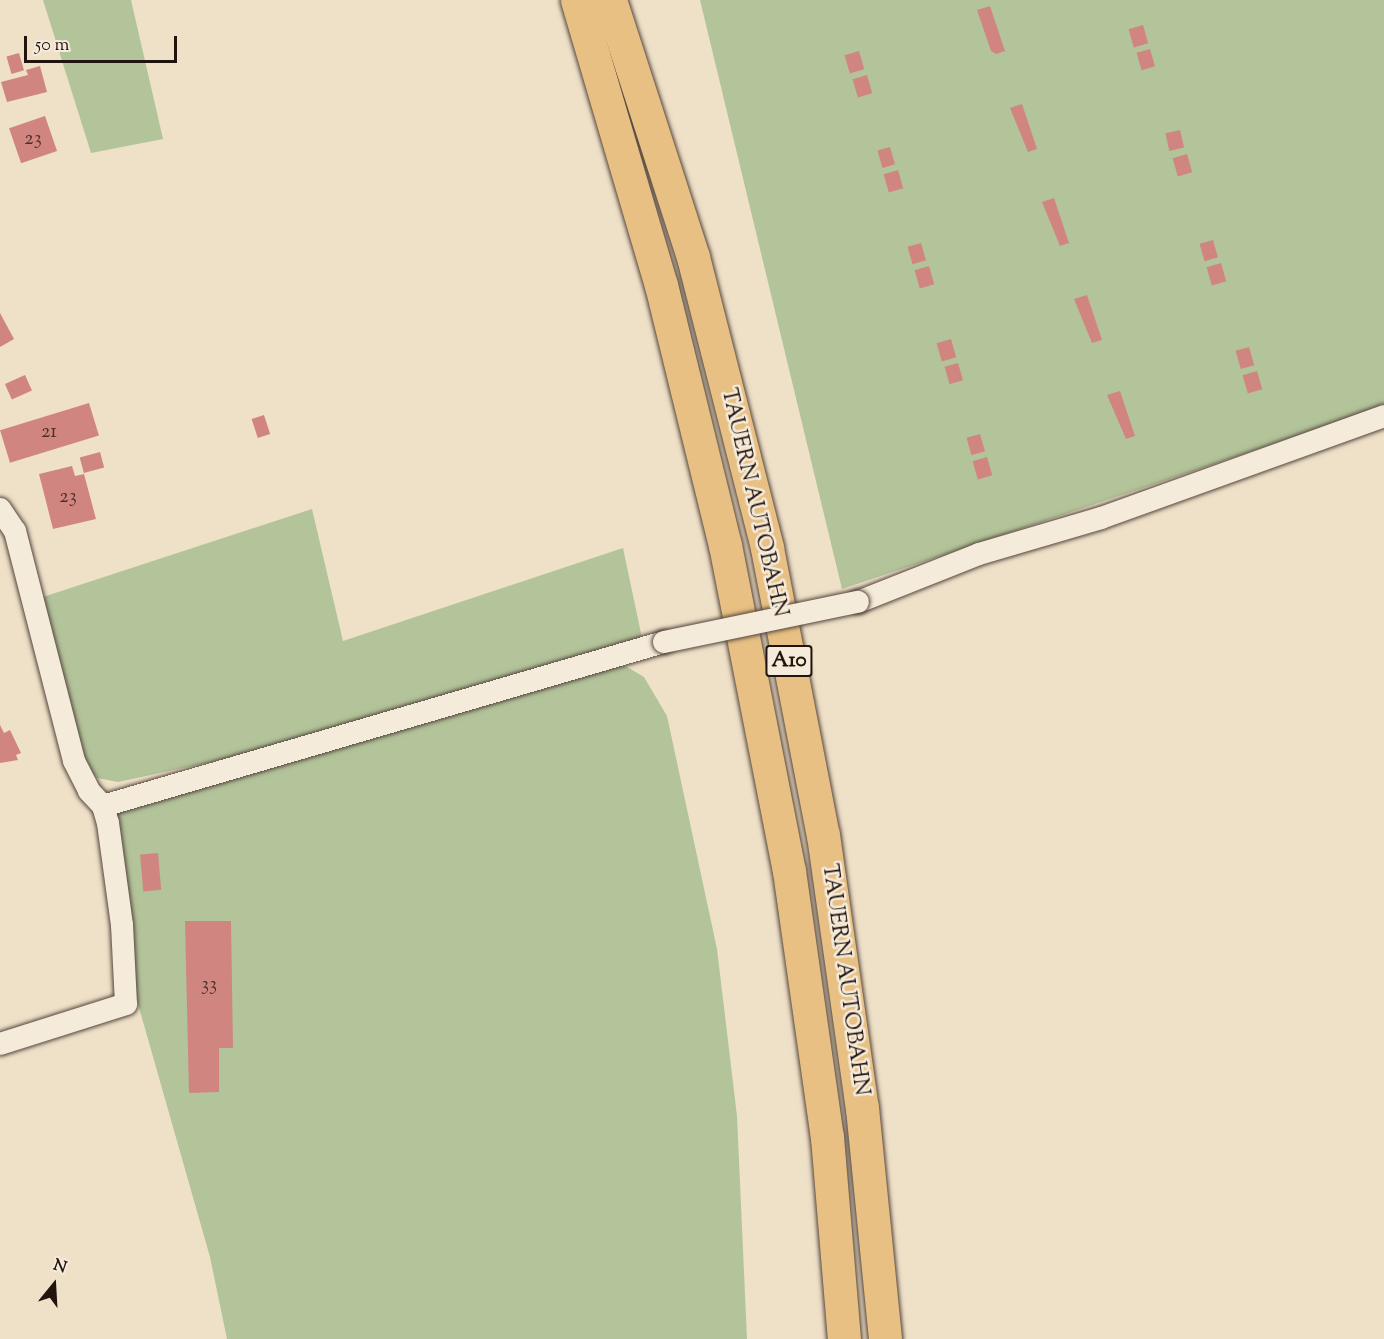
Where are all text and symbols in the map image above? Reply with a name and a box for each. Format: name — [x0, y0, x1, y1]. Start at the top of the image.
scale bar — [27, 24, 180, 62]
text: 50 m — [35, 33, 69, 59]
house number: 23 — [24, 127, 42, 151]
street label: TAUERN AUTOBAHN — [714, 386, 792, 620]
house number: 21 — [41, 420, 57, 444]
house number: 23 — [59, 485, 77, 509]
road number: A10 — [765, 643, 813, 679]
street label: TAUERN AUTOBAHN — [815, 862, 873, 1098]
house number: 33 — [201, 973, 217, 997]
text: N — [50, 1254, 69, 1280]
north arrow — [24, 1255, 84, 1315]

